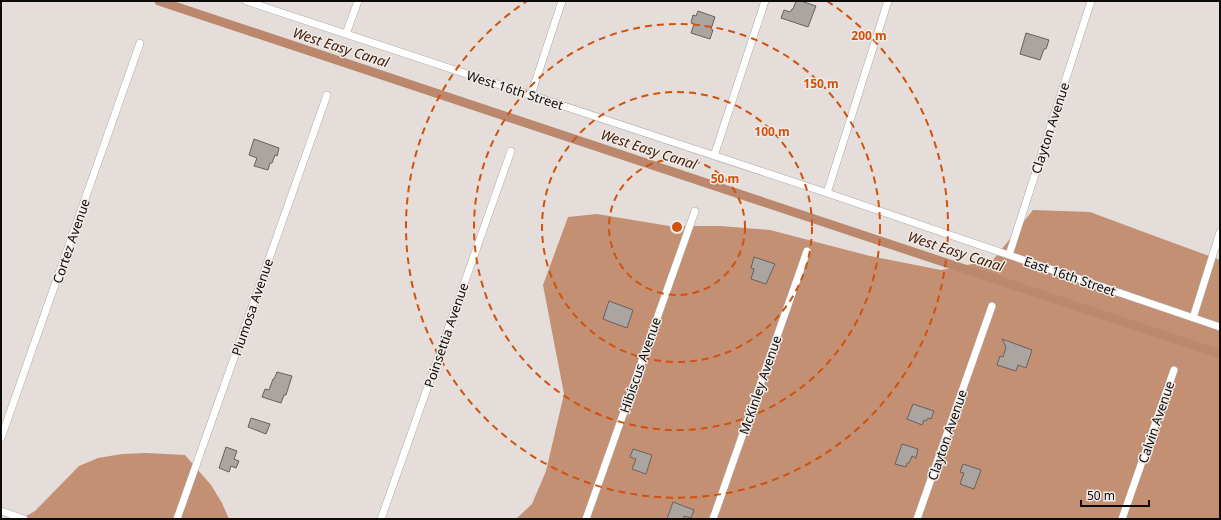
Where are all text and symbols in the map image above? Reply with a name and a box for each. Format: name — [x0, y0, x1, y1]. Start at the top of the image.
water label: West Easy Canal — [290, 22, 392, 72]
text: 200 m — [851, 27, 887, 44]
street label: West 16th Street — [464, 66, 566, 114]
text: 150 m — [803, 75, 839, 92]
street label: Clayton Avenue — [1027, 80, 1073, 176]
text: 100 m — [754, 123, 790, 140]
water label: West Easy Canal — [598, 124, 700, 174]
text: 50 m — [711, 170, 739, 187]
street label: Cortez Avenue — [48, 196, 94, 286]
centre of rings — [670, 220, 684, 234]
water label: West Easy Canal — [905, 226, 1007, 276]
street label: East 16th Street — [1022, 252, 1119, 300]
street label: Plumosa Avenue — [227, 256, 277, 358]
street label: Poinsettia Avenue — [420, 280, 472, 390]
street label: Hibiscus Avenue — [615, 315, 665, 415]
street label: McKinley Avenue — [735, 333, 785, 437]
street label: Calvin Avenue — [1134, 378, 1178, 466]
street label: Clayton Avenue — [923, 387, 971, 483]
scale bar — [1081, 482, 1149, 508]
text: 50 m — [1087, 487, 1115, 504]

